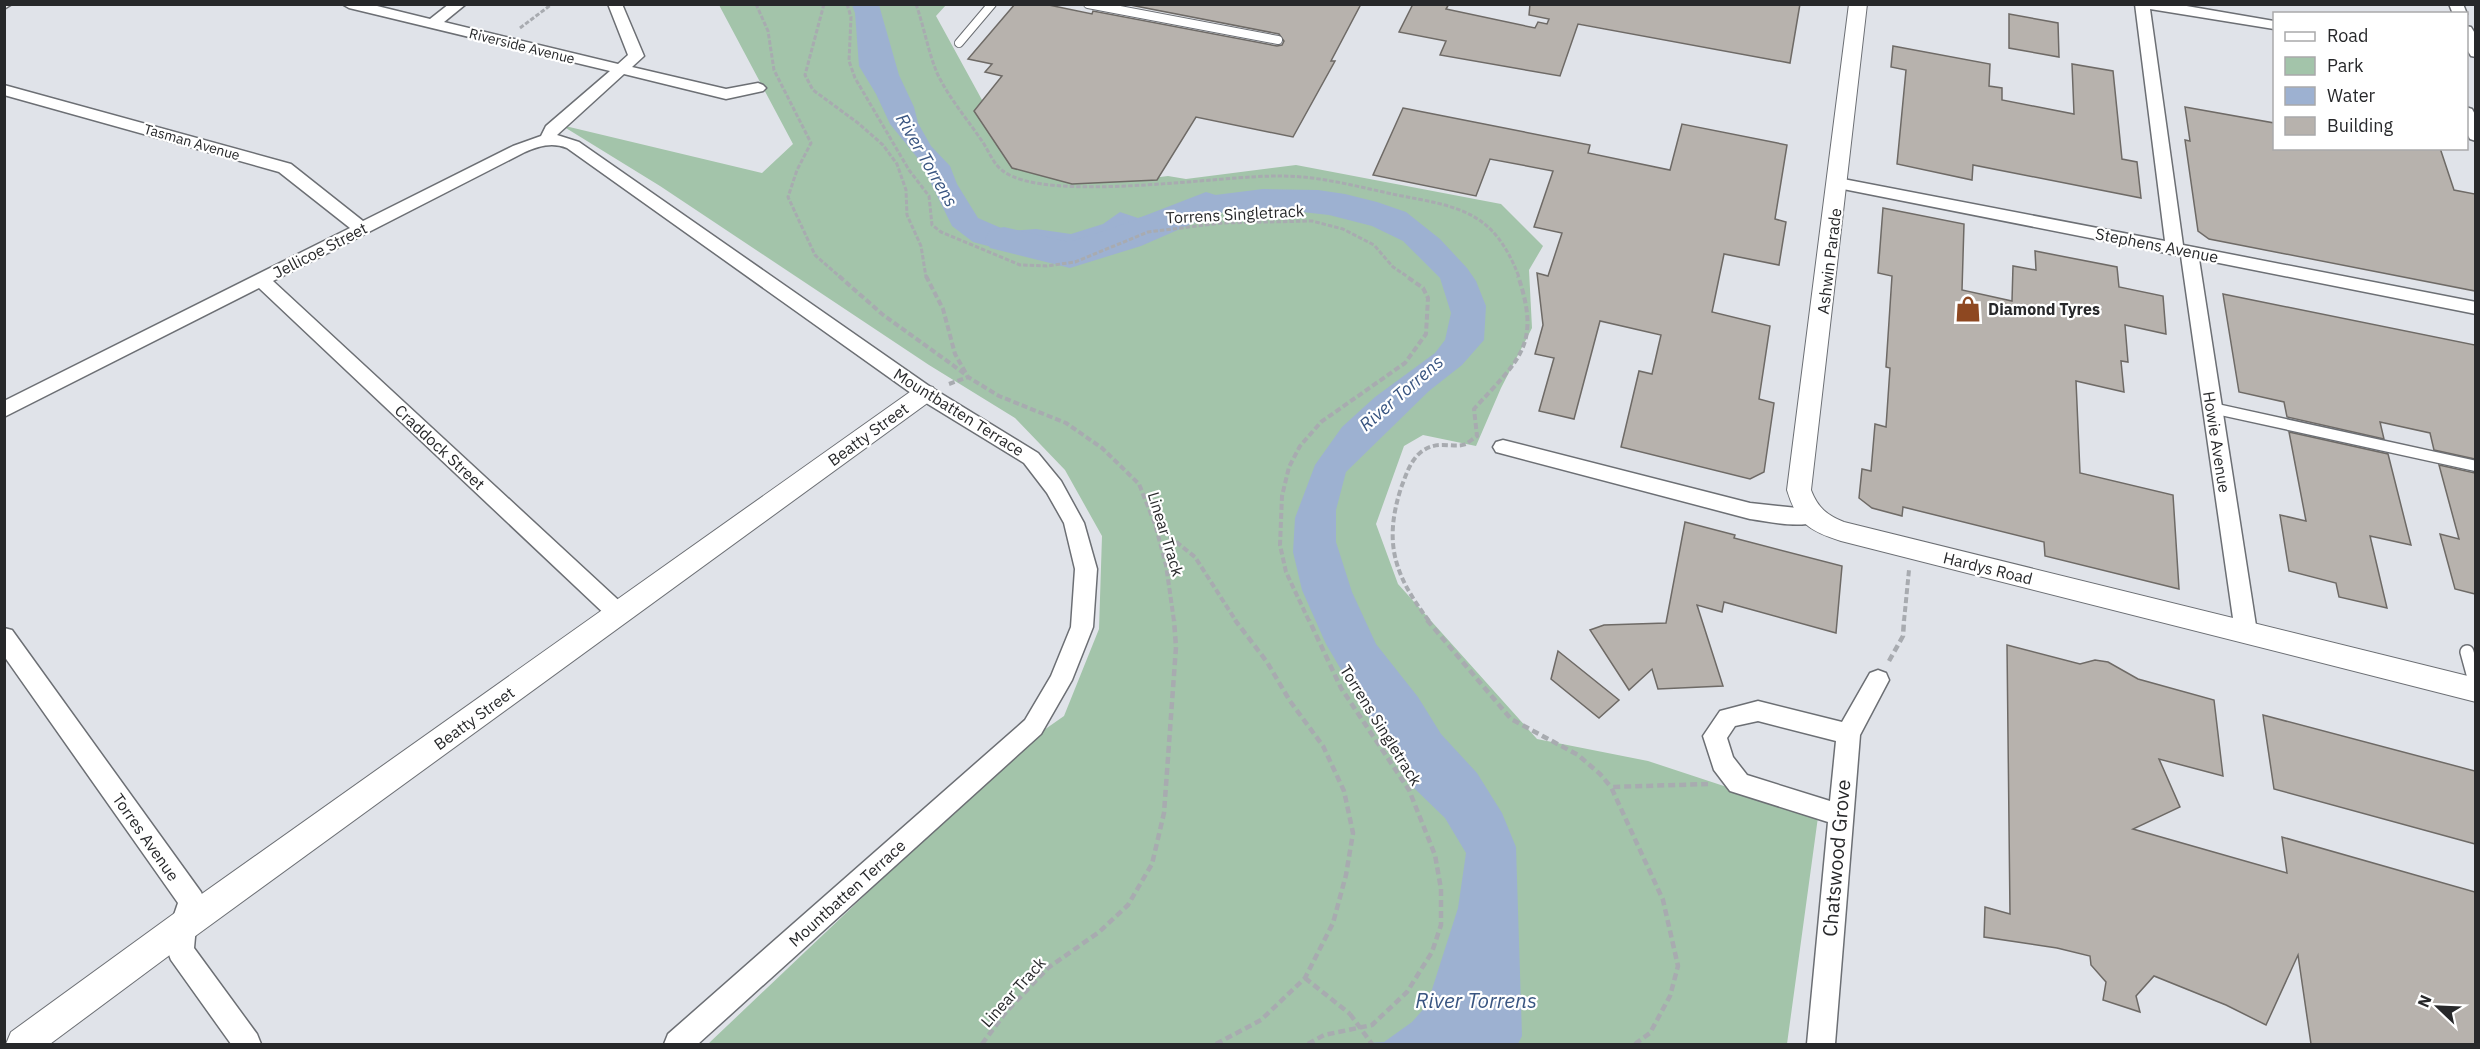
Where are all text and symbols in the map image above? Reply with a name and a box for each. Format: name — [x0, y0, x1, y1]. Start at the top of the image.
legend — [2273, 12, 2468, 150]
street label: Riverside Avenue — [467, 24, 577, 68]
text: Road — [2327, 24, 2368, 47]
text: Park — [2327, 54, 2364, 77]
text: Water — [2327, 84, 2376, 107]
water label: River Torrens — [891, 109, 963, 211]
text: Building — [2327, 114, 2394, 137]
street label: Tasman Avenue — [142, 120, 242, 164]
street label: Torrens Singletrack — [1165, 200, 1305, 228]
street label: Ashwin Parade — [1813, 207, 1845, 315]
street label: Jellicoe Street — [270, 218, 370, 282]
street label: Stephens Avenue — [2094, 223, 2220, 267]
shop icon: Diamond Tyres — [1953, 294, 1983, 324]
place label: Diamond Tyres — [1988, 299, 2100, 319]
water label: River Torrens — [1354, 350, 1448, 436]
street label: Mountbatten Terrace — [890, 364, 1028, 460]
street label: Howie Avenue — [2199, 390, 2235, 494]
street label: Beatty Street — [824, 398, 912, 470]
street label: Craddock Street — [391, 400, 489, 494]
street label: Linear Track — [1144, 489, 1188, 579]
street label: Hardys Road — [1941, 547, 2035, 589]
street label: Torrens Singletrack — [1336, 661, 1427, 790]
street label: Beatty Street — [430, 682, 518, 754]
street label: Chatswood Grove — [1816, 778, 1856, 938]
street label: Torres Avenue — [108, 789, 184, 885]
street label: Mountbatten Terrace — [785, 835, 910, 951]
street label: Linear Track — [976, 952, 1050, 1031]
north arrow — [2408, 977, 2468, 1037]
water label: River Torrens — [1415, 986, 1537, 1014]
text: N — [2413, 992, 2436, 1010]

